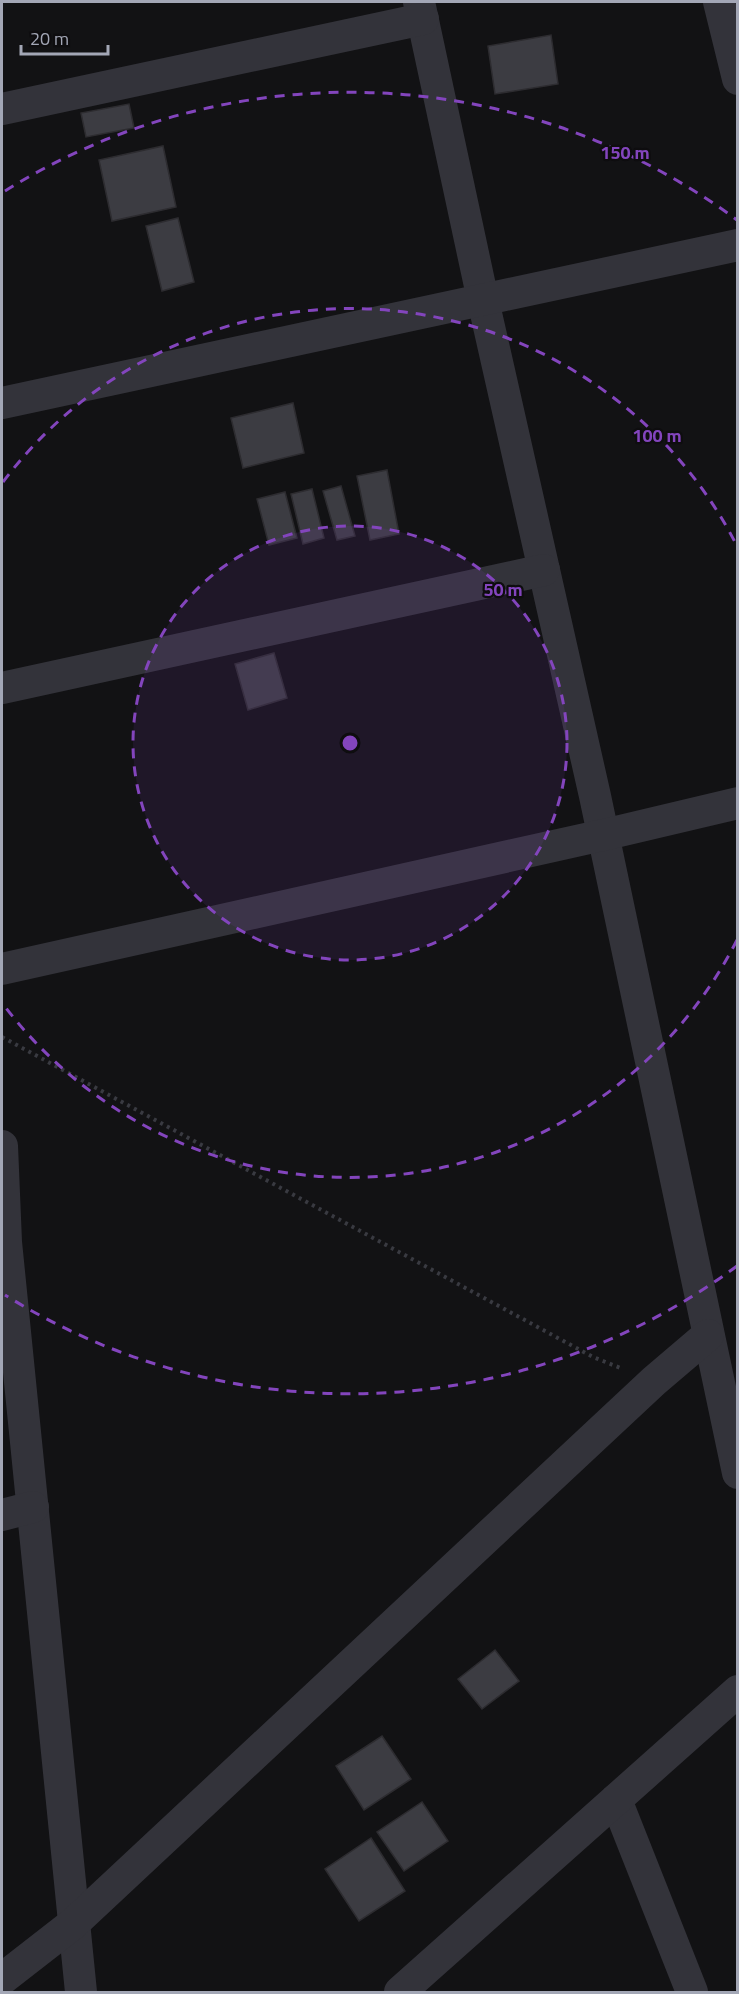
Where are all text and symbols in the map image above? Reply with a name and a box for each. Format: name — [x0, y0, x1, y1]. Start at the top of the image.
scale bar — [21, 18, 108, 56]
text: 20 m — [30, 25, 69, 52]
text: 150 m — [600, 139, 650, 166]
text: 100 m — [632, 422, 682, 449]
text: 50 m — [483, 576, 523, 603]
centre of rings — [340, 733, 360, 753]

